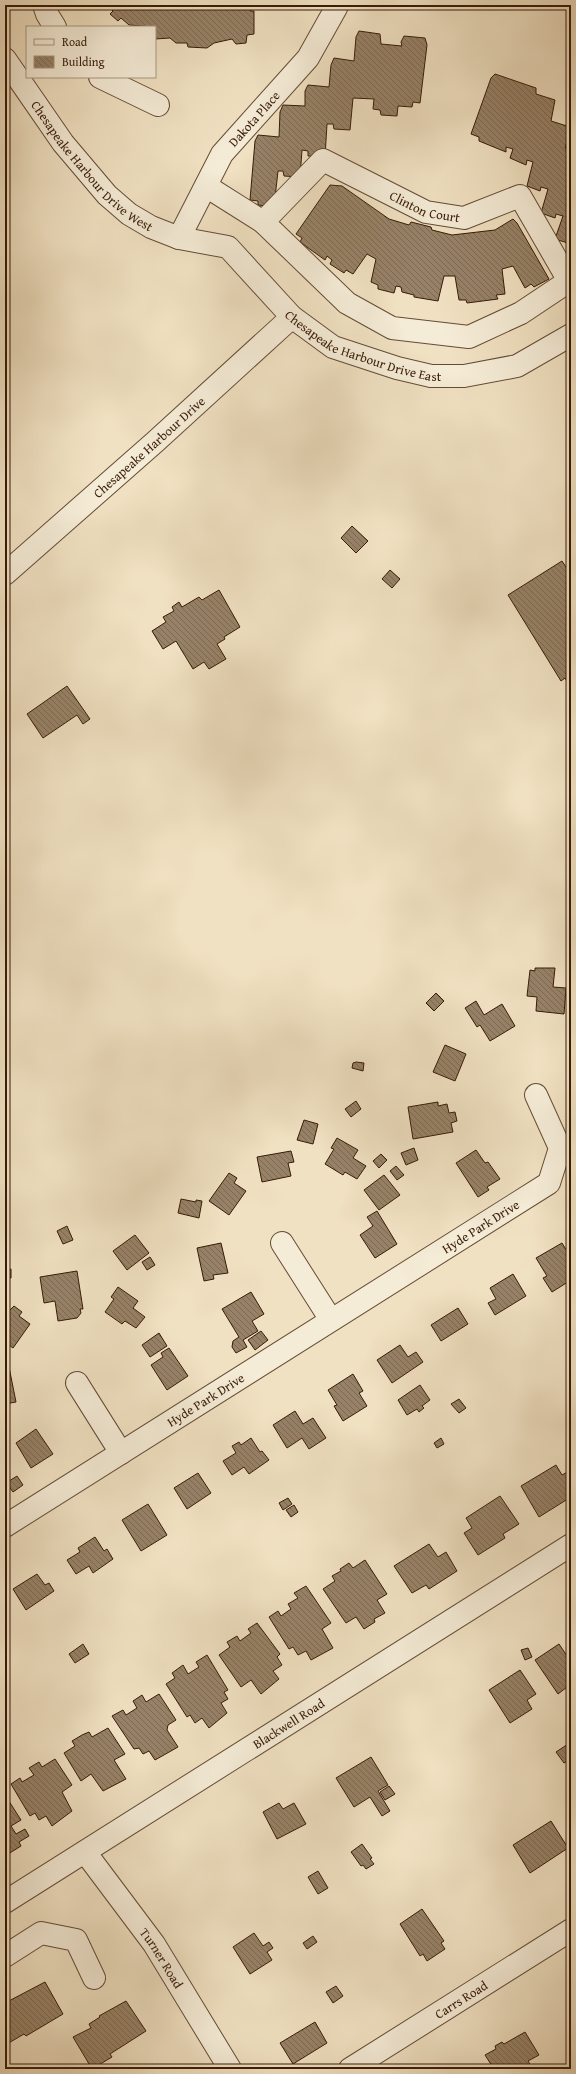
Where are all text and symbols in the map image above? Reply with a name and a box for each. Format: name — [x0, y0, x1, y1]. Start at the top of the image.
legend — [26, 26, 156, 78]
text: Road — [62, 33, 88, 50]
text: Building — [62, 53, 105, 70]
street label: Dakota Place — [224, 86, 284, 151]
street label: Chesapeake Harbour Drive West — [27, 96, 157, 236]
street label: Clinton Court — [386, 186, 462, 227]
street label: Chesapeake Harbour Drive East — [281, 306, 442, 386]
street label: Chesapeake Harbour Drive — [89, 392, 209, 502]
street label: Hyde Park Drive — [438, 1195, 523, 1258]
street label: Hyde Park Drive — [163, 1368, 248, 1431]
street label: Blackwell Road — [249, 1693, 328, 1753]
street label: Turner Road — [135, 1924, 188, 1992]
street label: Carrs Road — [431, 1975, 491, 2023]

